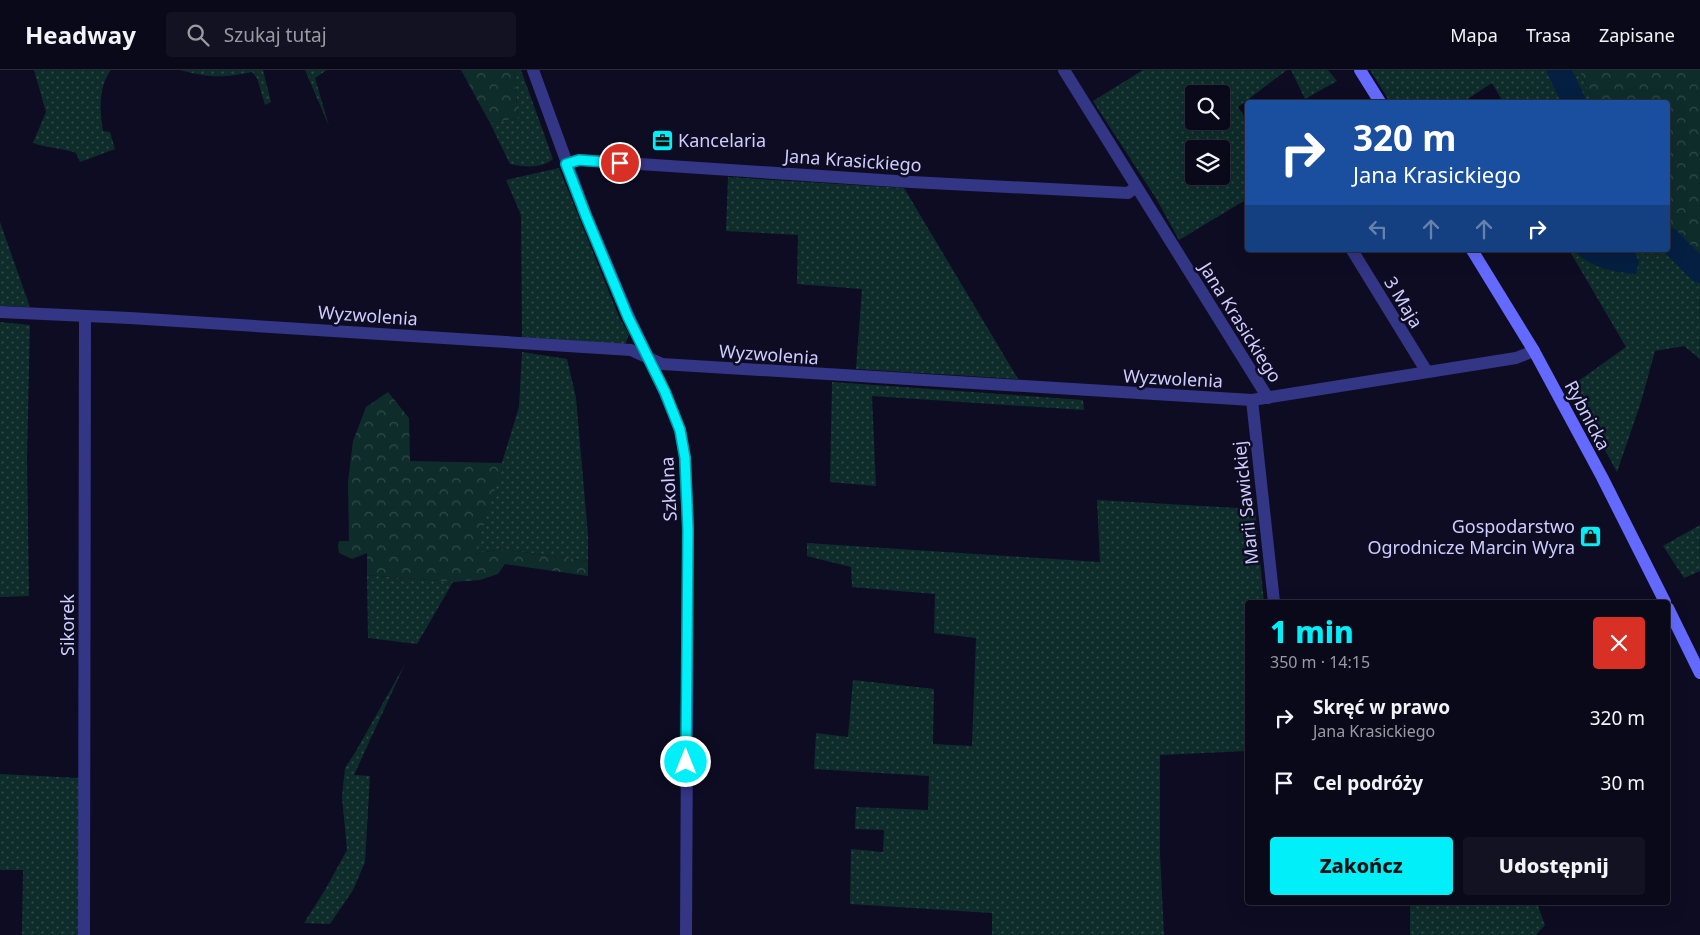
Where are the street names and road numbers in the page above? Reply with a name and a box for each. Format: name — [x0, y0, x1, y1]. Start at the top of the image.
street label: Jana Krasickiego — [782, 143, 922, 177]
street label: Jana Krasickiego — [1193, 256, 1288, 387]
street label: 3 Maja — [1379, 272, 1429, 332]
street label: Wyzwolenia — [317, 300, 419, 330]
street label: Wyzwolenia — [718, 339, 820, 369]
street label: Wyzwolenia — [1122, 363, 1224, 393]
street label: Rybnicka — [1560, 376, 1616, 454]
street label: Marii Sawickiej — [1227, 440, 1263, 566]
street label: Szkolna — [654, 456, 682, 522]
street label: Sikorek — [55, 594, 79, 656]

